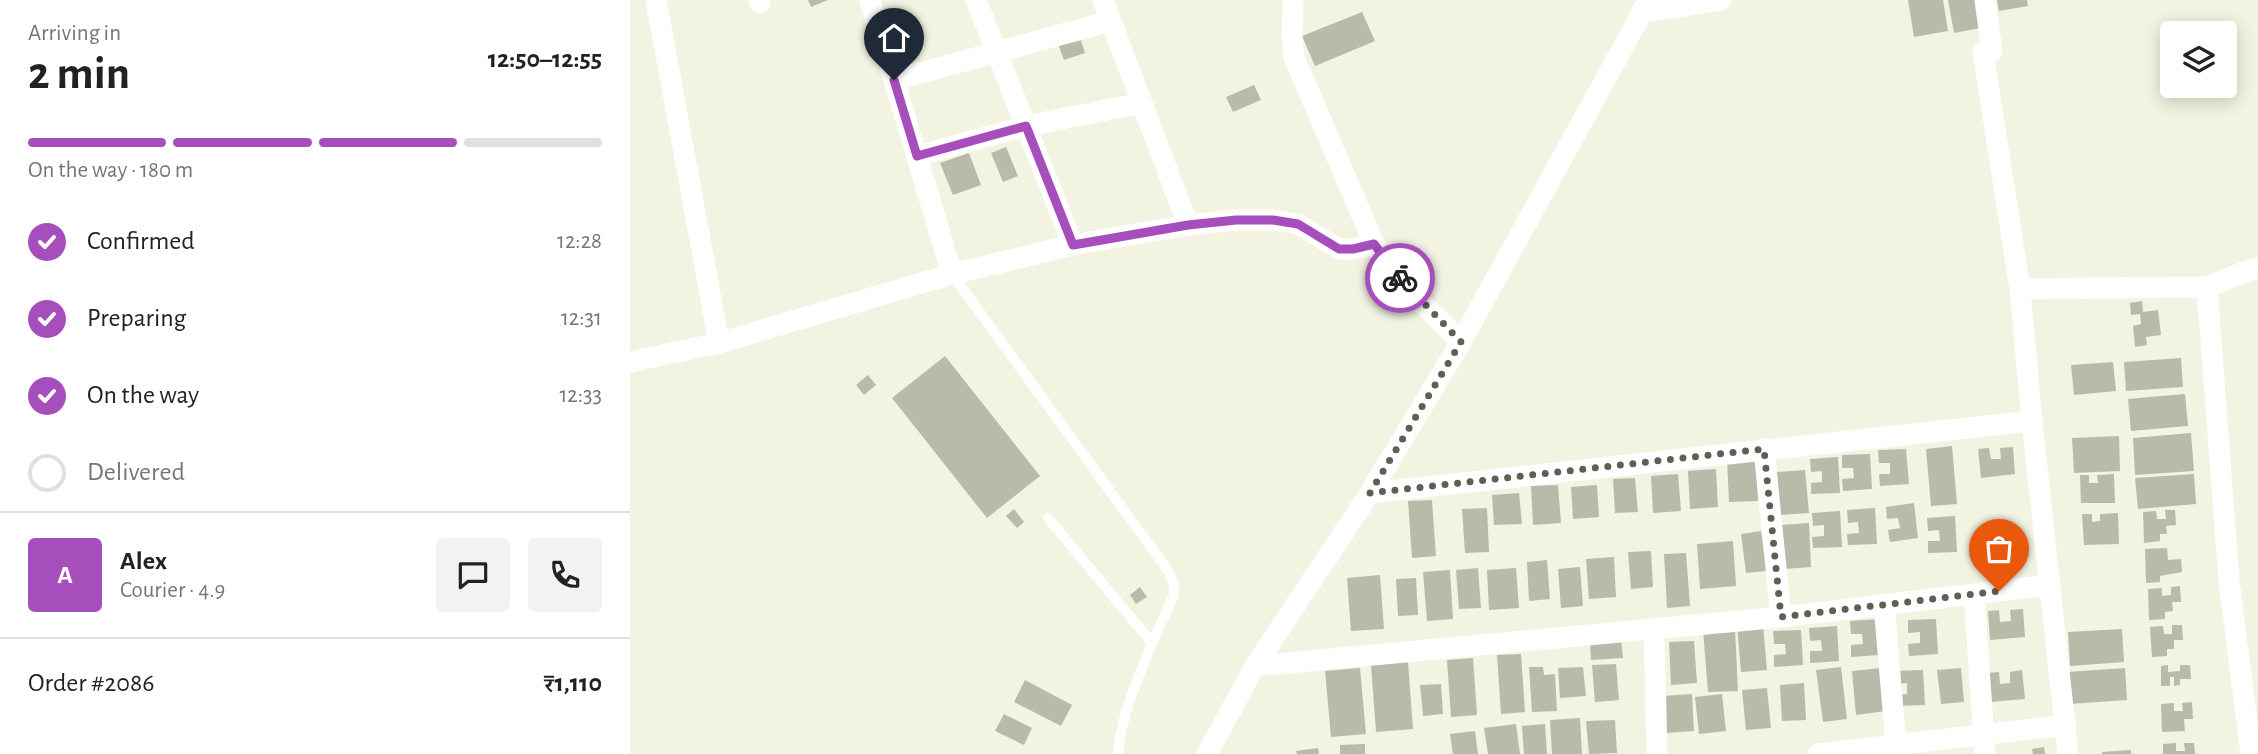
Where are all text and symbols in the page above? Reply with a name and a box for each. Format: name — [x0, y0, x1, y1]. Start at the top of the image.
pin — [864, 8, 924, 80]
icon: home — [875, 19, 913, 57]
map controls — [2160, 21, 2237, 98]
button: layers — [2160, 21, 2237, 98]
text: Arriving in — [28, 22, 121, 45]
text: 12:50–12:55 — [488, 46, 602, 72]
text: 2 min — [28, 51, 130, 97]
text: On the way · 180 m — [28, 159, 193, 182]
icon: check — [28, 223, 66, 261]
text: Confirmed — [87, 228, 195, 254]
text: 12:28 — [557, 230, 602, 253]
courier — [1365, 243, 1435, 313]
icon: bike — [1381, 259, 1419, 297]
icon: check — [28, 300, 66, 338]
text: Preparing — [87, 305, 186, 331]
text: 12:31 — [561, 307, 602, 330]
icon: check — [28, 377, 66, 415]
text: On the way — [87, 382, 199, 408]
text: 12:33 — [559, 384, 602, 407]
text: Delivered — [87, 459, 185, 485]
pin — [1969, 519, 2029, 591]
icon: bag — [1980, 530, 2018, 568]
button: chat — [436, 538, 510, 612]
button: phone — [528, 538, 602, 612]
text: Alex — [120, 548, 167, 574]
text: A — [57, 562, 73, 588]
text: Courier · 4.9 — [120, 579, 225, 602]
text: Order #2086 — [28, 670, 155, 696]
text: ₹1,110 — [544, 670, 602, 696]

